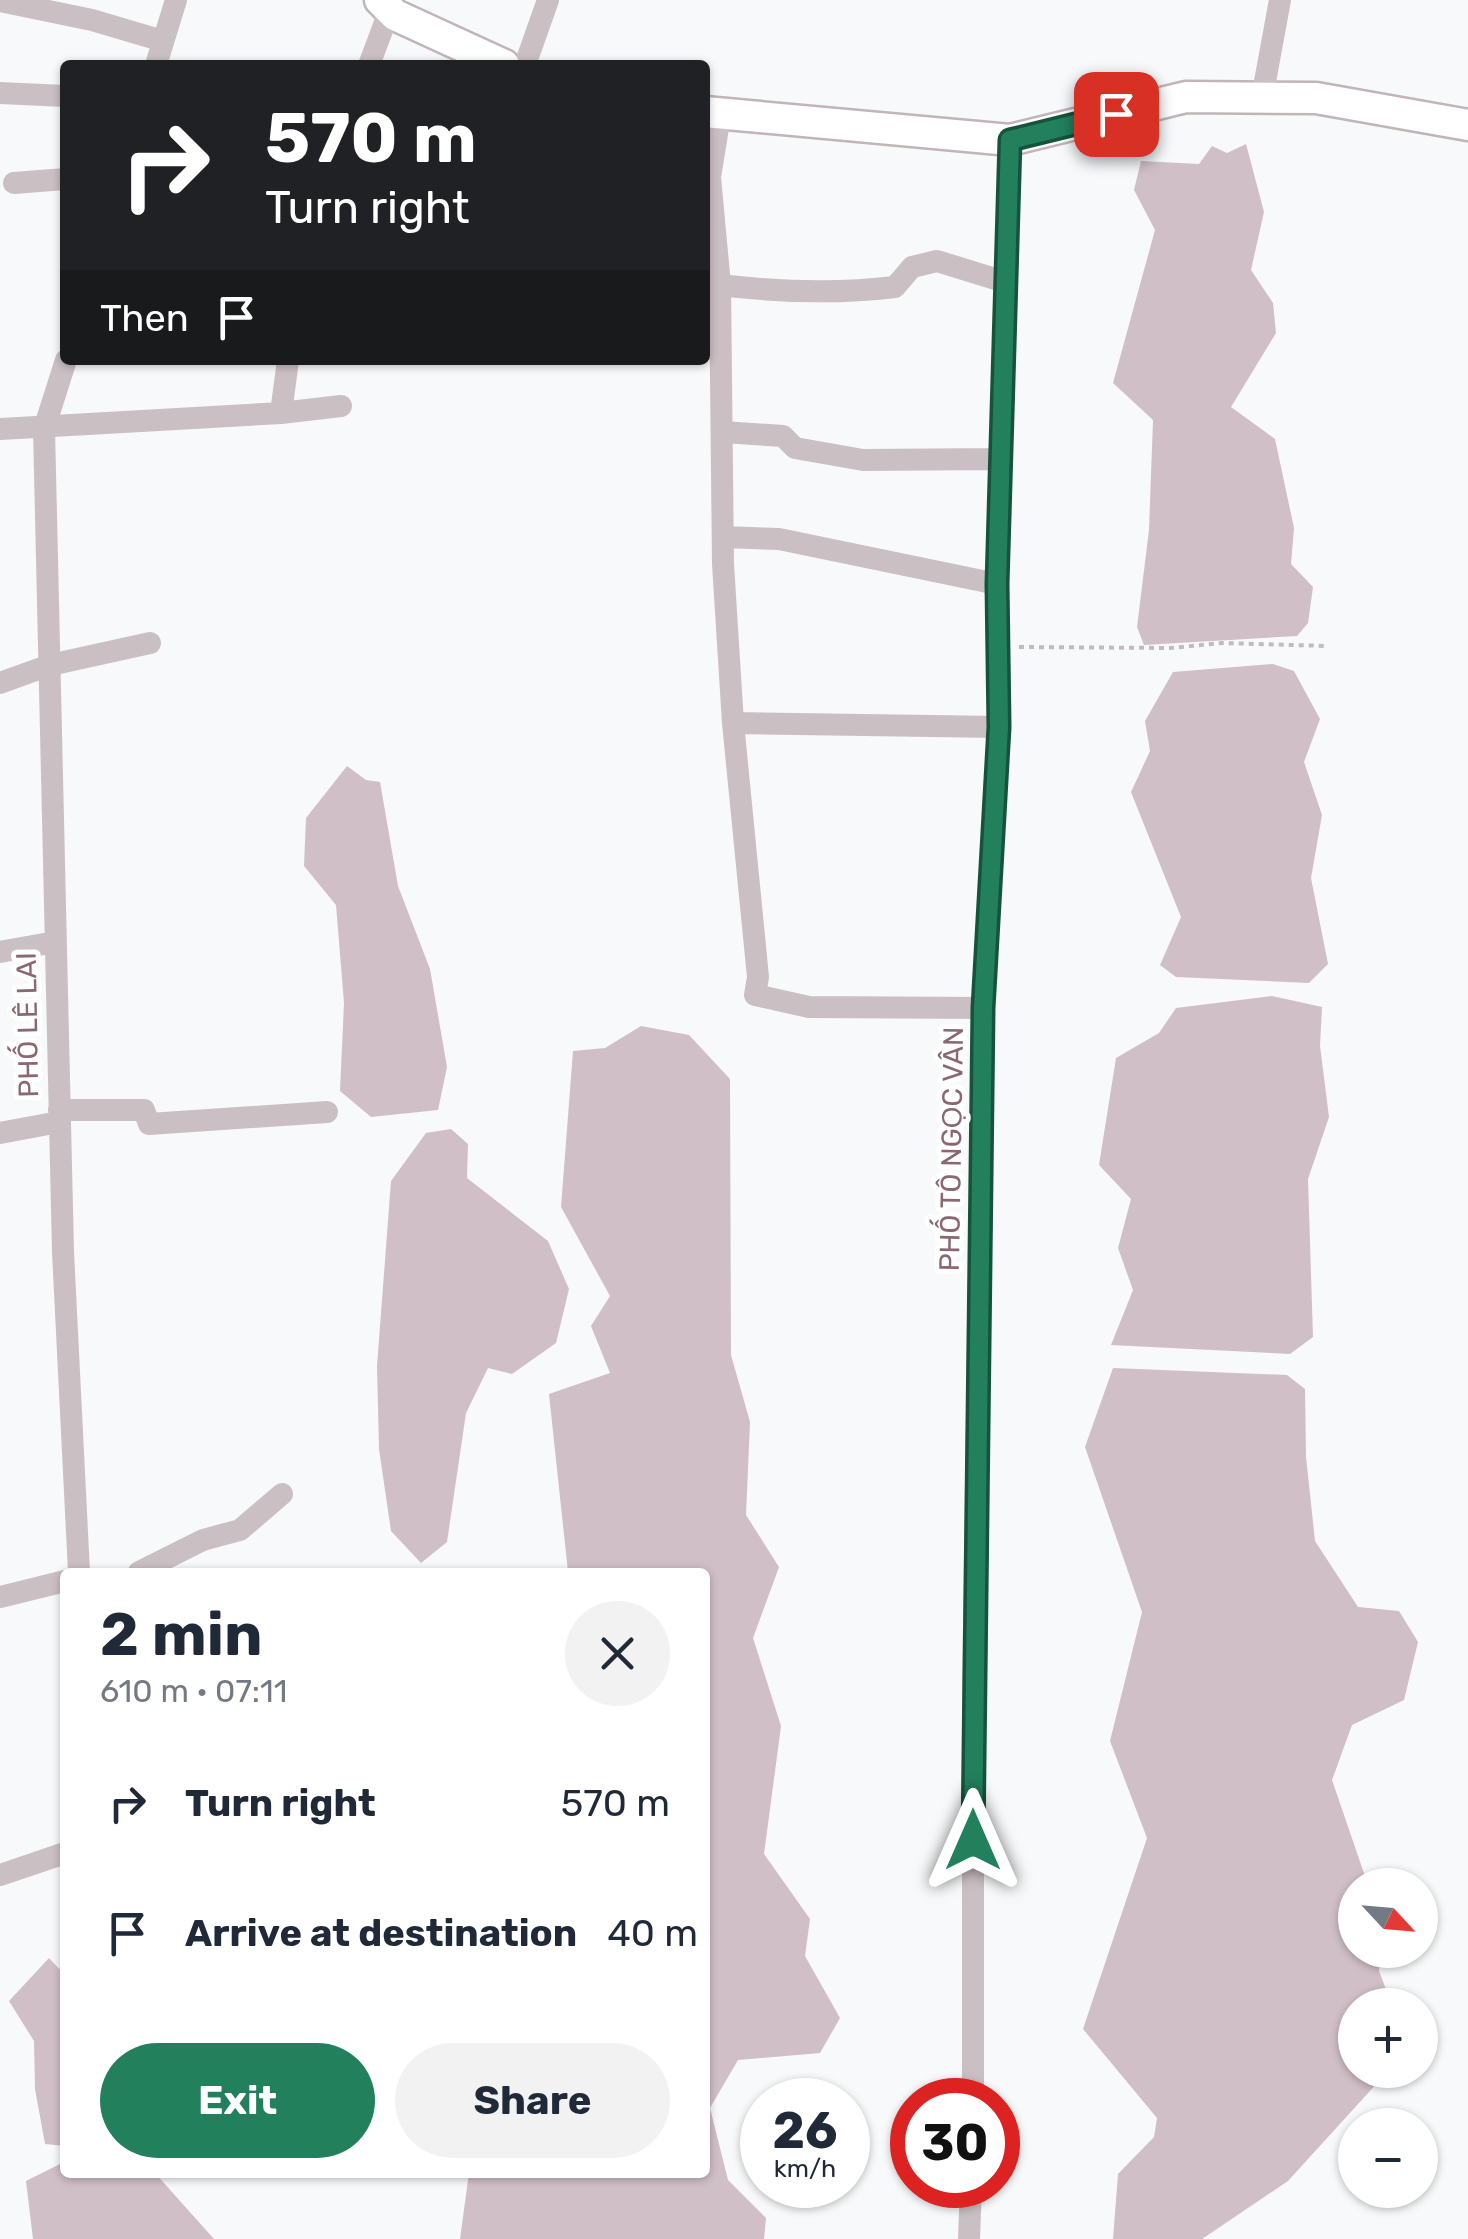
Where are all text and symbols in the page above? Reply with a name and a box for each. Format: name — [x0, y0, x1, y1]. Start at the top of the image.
pin — [1074, 72, 1159, 157]
icon: arrive — [1089, 87, 1144, 142]
text: 570 m — [265, 97, 477, 180]
icon: right — [100, 100, 230, 230]
text: Turn right — [265, 181, 469, 234]
icon: arrive — [209, 290, 264, 345]
text: Then — [100, 295, 189, 341]
street label: PHỐ LÊ LAI — [5, 952, 45, 1098]
street label: PHỐ TÔ NGỌC VÂN — [929, 1026, 970, 1272]
text: 2 min — [100, 1599, 262, 1670]
button: close — [565, 1601, 670, 1706]
text: 610 m · 07:11 — [100, 1672, 287, 1710]
icon: right — [100, 1776, 155, 1831]
text: Turn right — [185, 1780, 376, 1826]
text: 570 m — [561, 1780, 670, 1826]
position arrow — [921, 1788, 1025, 1892]
north arrow — [1338, 1868, 1438, 1968]
map controls — [1338, 1868, 1438, 2208]
icon: arrive — [100, 1906, 155, 1961]
text: Arrive at destination — [185, 1910, 577, 1956]
text: 40 m — [607, 1910, 698, 1956]
button: + — [1338, 1988, 1438, 2088]
button: Exit — [100, 2043, 375, 2158]
button: Share — [395, 2043, 670, 2158]
speed limit sign: 30 — [890, 2078, 1020, 2208]
text: 26 — [772, 2101, 838, 2161]
button: − — [1338, 2108, 1438, 2208]
text: km/h — [774, 2154, 836, 2183]

